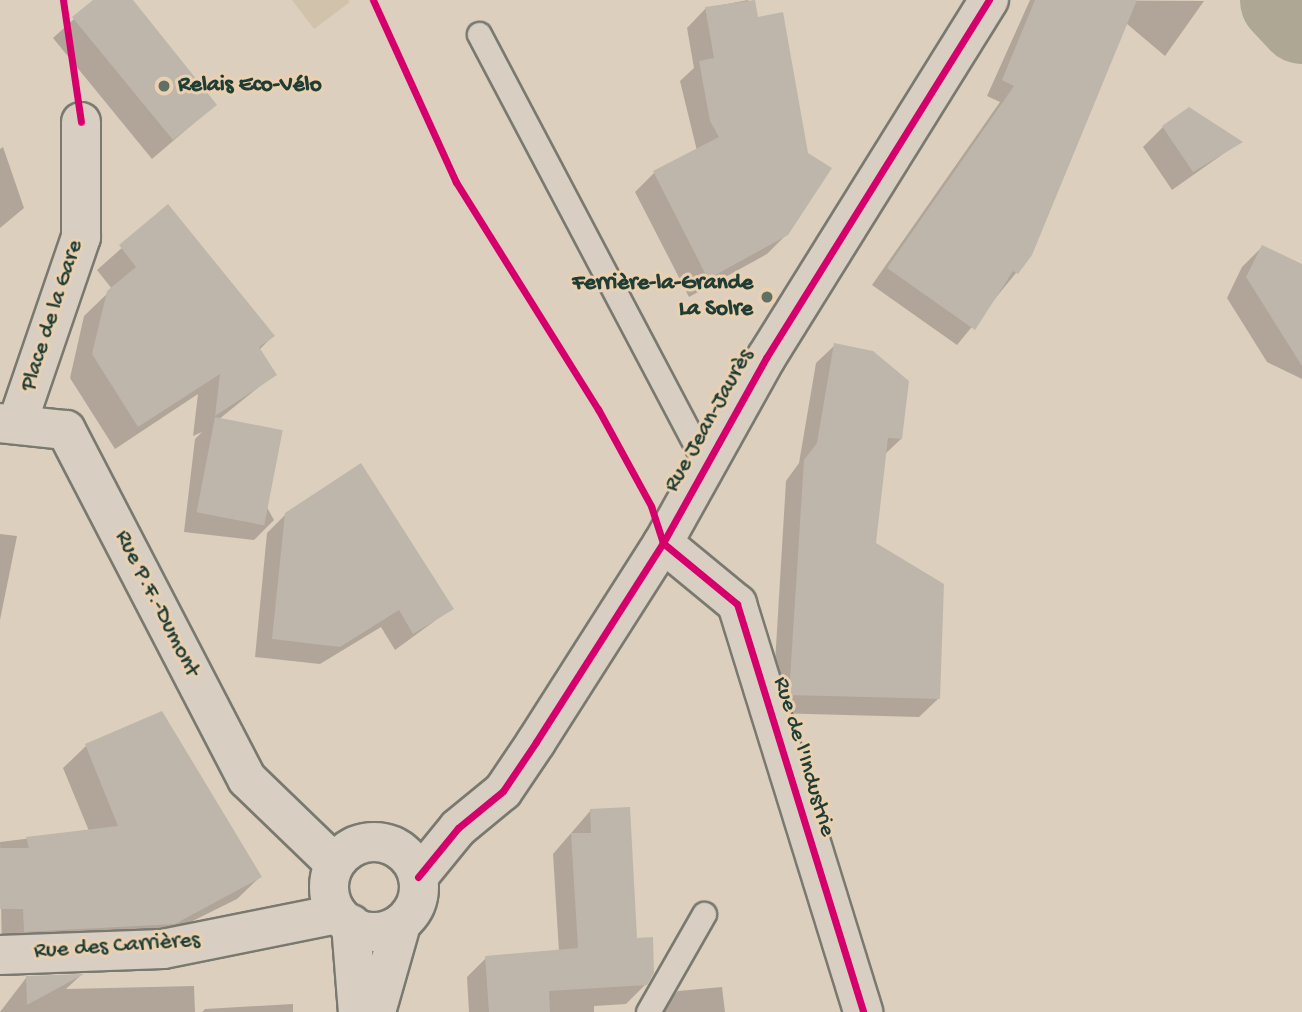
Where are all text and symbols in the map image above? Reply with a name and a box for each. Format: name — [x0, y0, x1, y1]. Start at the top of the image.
place label: Relais Eco-Vélo — [178, 72, 322, 100]
marker: Relais Eco-Vélo — [156, 78, 172, 94]
street label: Place de la Gare — [16, 237, 90, 395]
place label: Ferrière-la-Grande La Solre — [572, 270, 753, 324]
marker: Ferrière-la-Grande La Solre — [759, 289, 775, 305]
street label: Rue Jean-Jaurès — [659, 345, 761, 497]
street label: Rue P.F.-Dumont — [107, 526, 205, 682]
street label: Rue de l'Industrie — [766, 674, 840, 840]
street label: Rue des Carrières — [33, 927, 201, 967]

